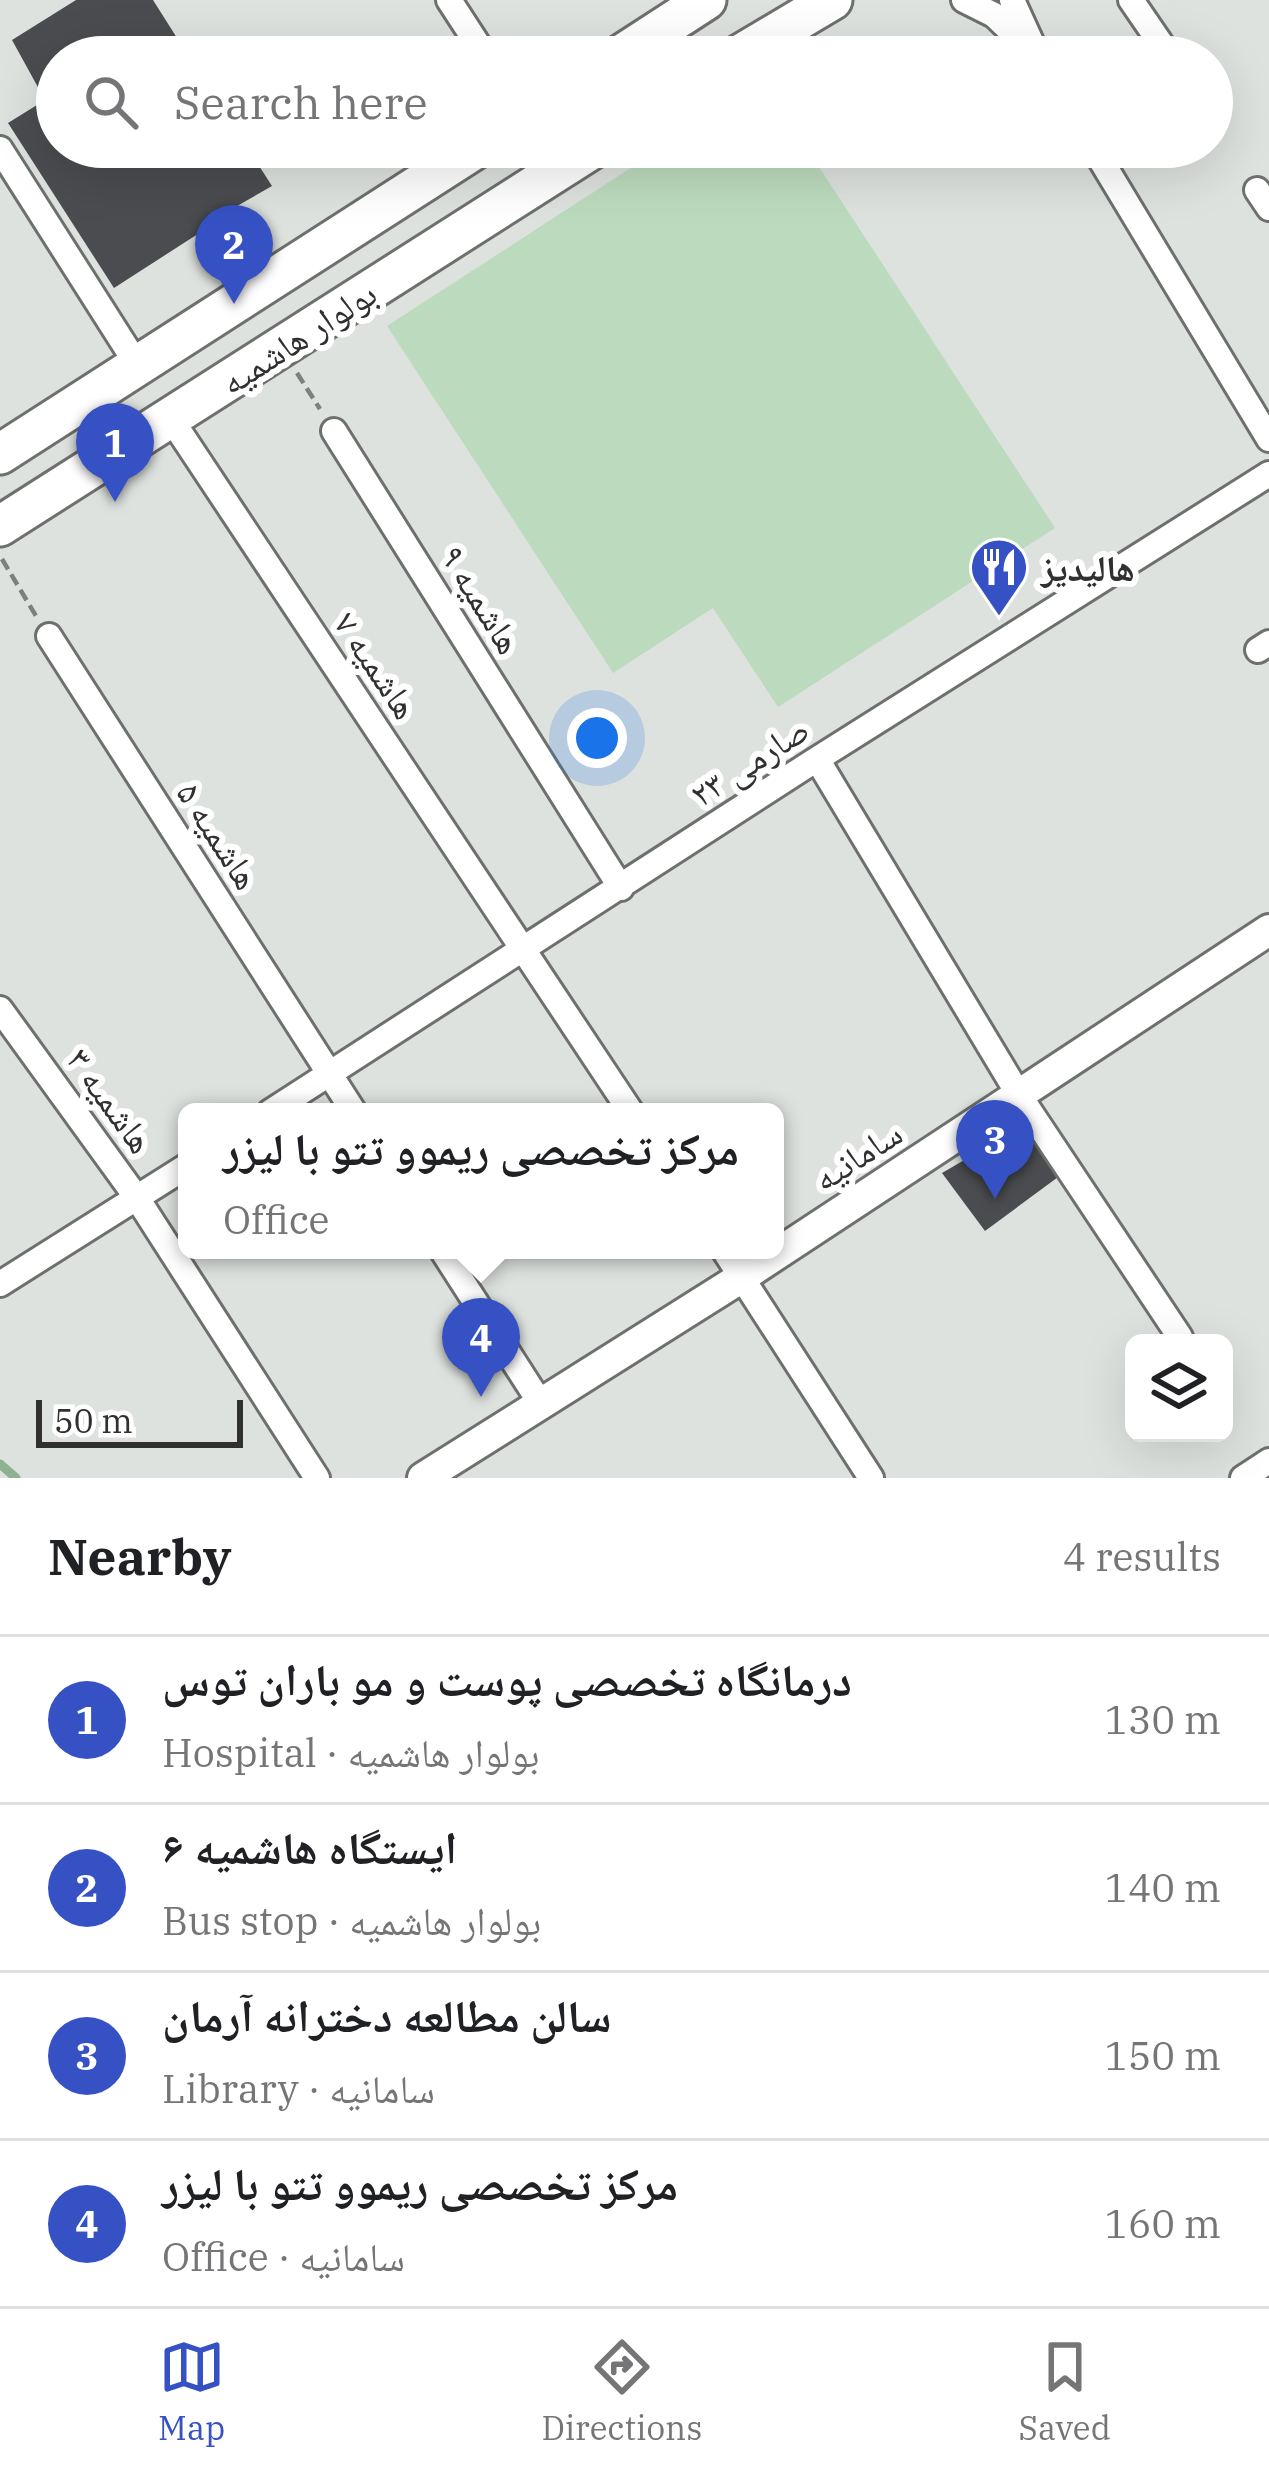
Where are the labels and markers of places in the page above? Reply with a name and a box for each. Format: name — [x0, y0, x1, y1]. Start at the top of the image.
pin: 2 — [195, 205, 273, 304]
pin: 1 — [76, 403, 154, 502]
restaurant icon: هالیدیز — [968, 536, 1030, 618]
place label: هالیدیز — [1039, 544, 1135, 591]
pin: 3 — [956, 1100, 1034, 1199]
pin: 4 — [442, 1298, 520, 1397]

